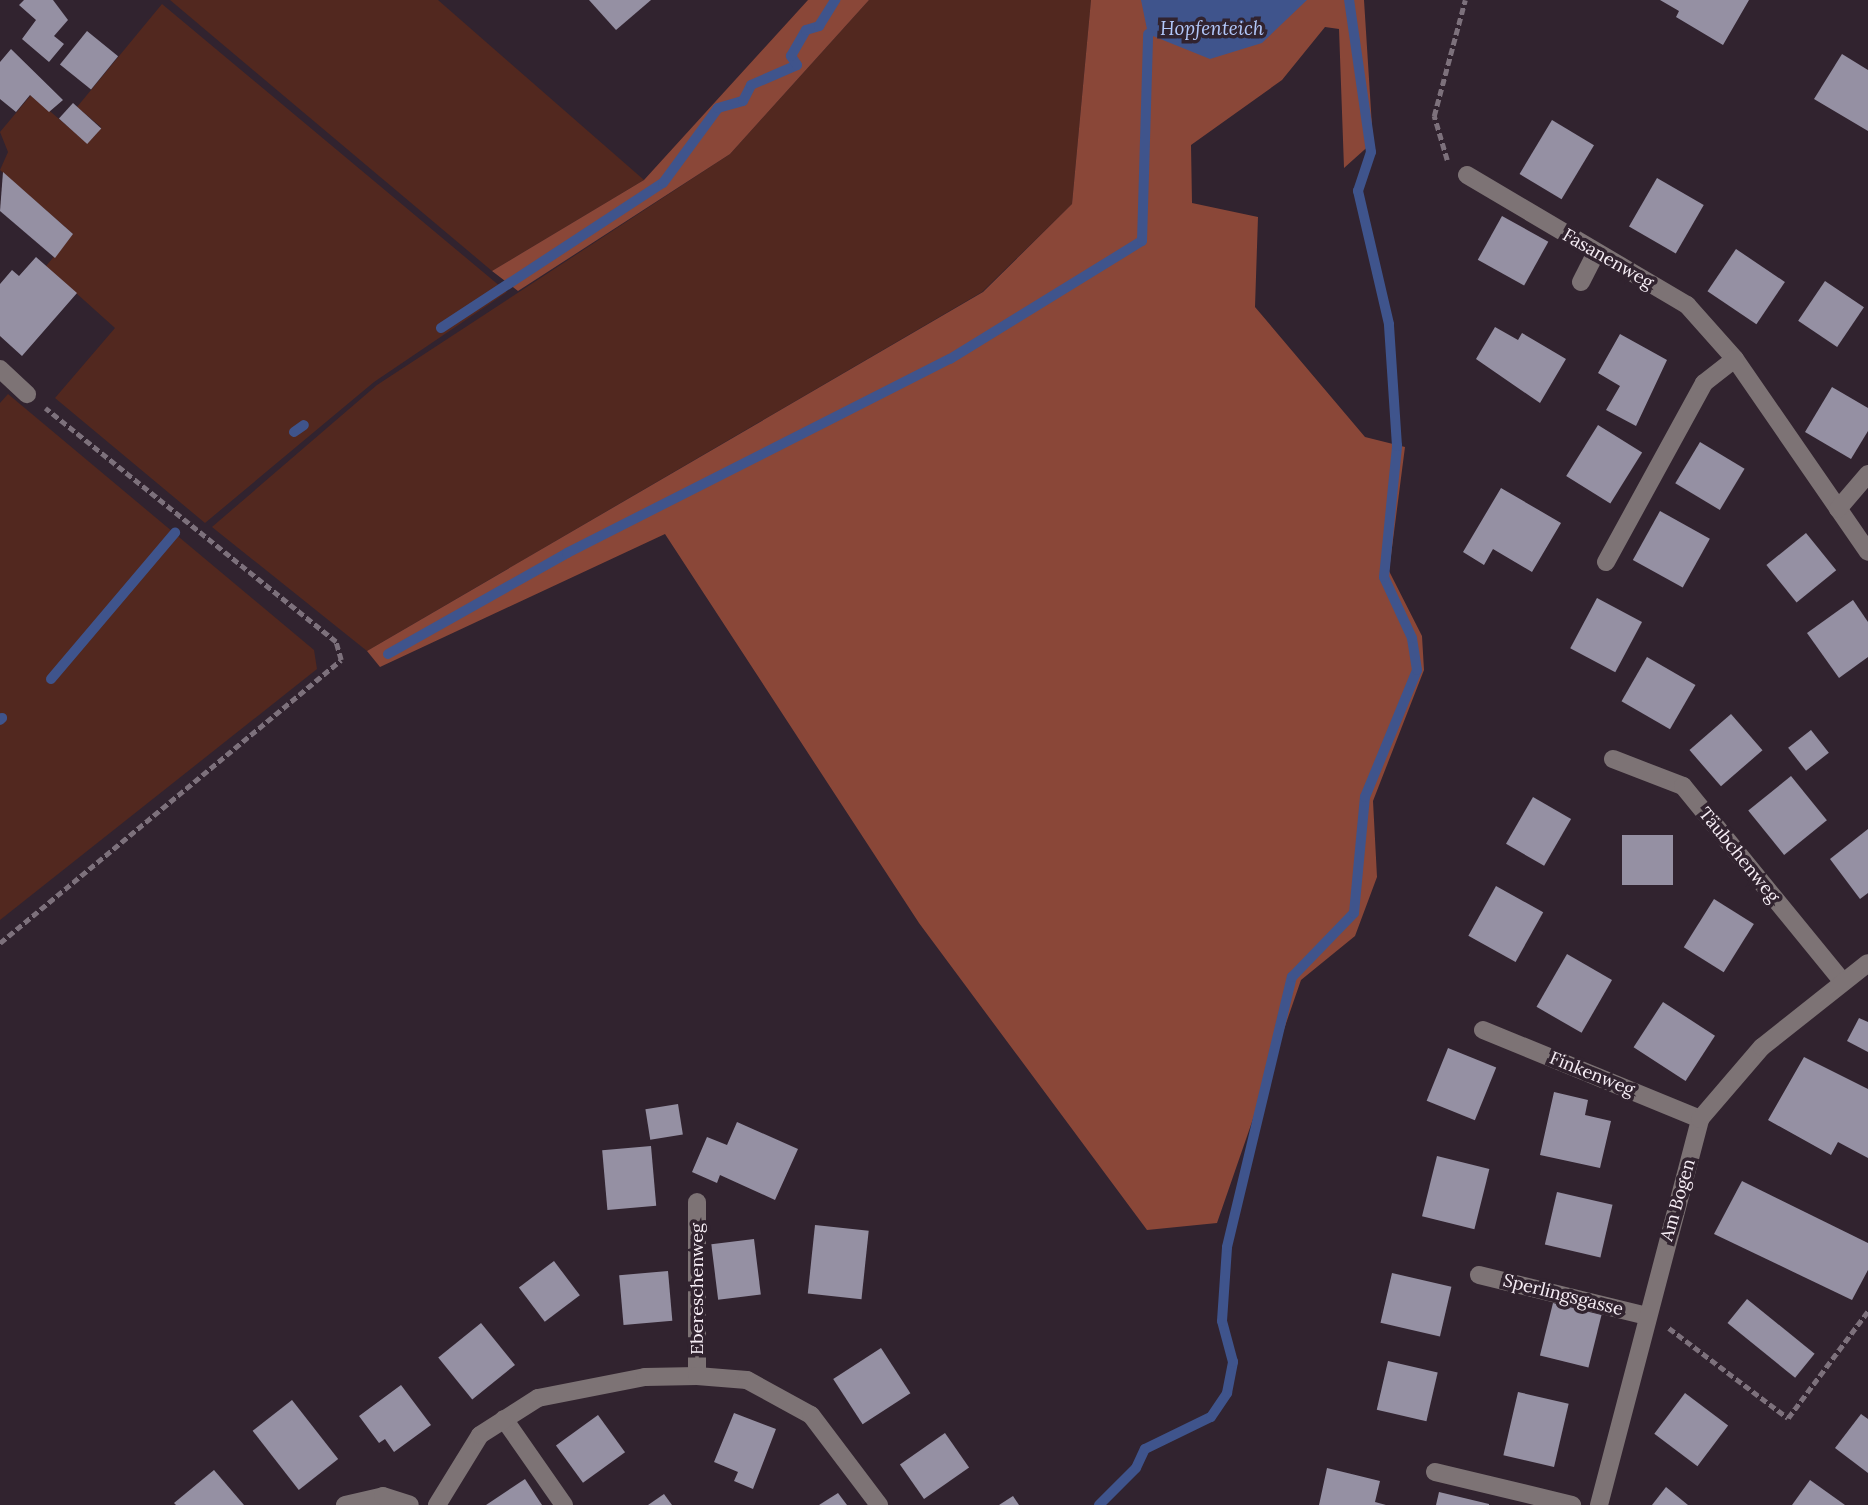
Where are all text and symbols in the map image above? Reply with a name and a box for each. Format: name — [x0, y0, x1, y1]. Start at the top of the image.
water label: Hopfenteich — [1160, 18, 1264, 40]
street label: Fasanenweg — [1559, 224, 1657, 294]
street label: Täubchenweg — [1694, 803, 1784, 907]
street label: Finkenweg — [1546, 1047, 1638, 1101]
street label: Am Bogen — [1656, 1156, 1700, 1244]
street label: Ebereschenweg — [686, 1223, 708, 1355]
street label: Sperlingsgasse — [1501, 1270, 1625, 1320]

